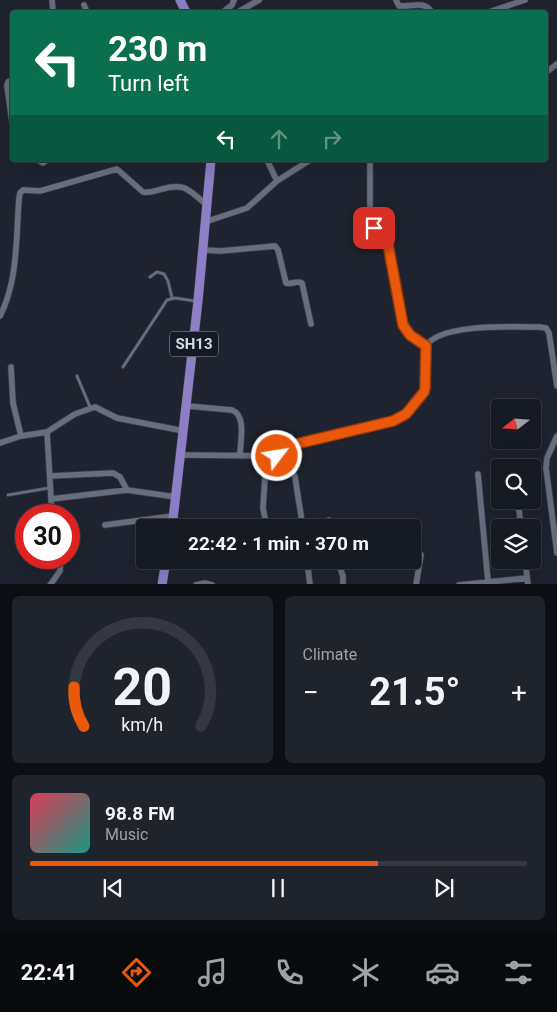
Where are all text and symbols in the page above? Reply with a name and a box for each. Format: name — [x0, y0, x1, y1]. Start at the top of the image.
text: 230 m — [108, 29, 207, 70]
icon: left — [25, 30, 90, 95]
text: Turn left — [108, 71, 189, 96]
icon: left — [212, 125, 240, 153]
icon: ahead — [265, 125, 293, 153]
icon: right — [318, 125, 346, 153]
pin — [353, 207, 395, 249]
icon: arrive — [360, 214, 388, 242]
road number: SH13 — [170, 332, 218, 356]
north arrow — [491, 399, 541, 449]
map controls — [491, 399, 541, 569]
position arrow — [250, 429, 302, 481]
button: search — [491, 459, 541, 509]
speed limit sign: 30 — [15, 504, 80, 569]
button: layers — [491, 519, 541, 569]
text: 22:42 · 1 min · 370 m — [188, 532, 369, 555]
text: Climate — [303, 645, 357, 664]
text: 20 — [112, 657, 172, 718]
text: 21.5° — [369, 670, 460, 714]
text: − — [303, 676, 319, 709]
text: + — [511, 676, 527, 709]
text: km/h — [121, 714, 163, 735]
text: 98.8 FM — [105, 802, 175, 825]
text: Music — [105, 825, 148, 844]
icon: previous — [99, 874, 127, 902]
icon: pause — [264, 874, 292, 902]
icon: next — [430, 874, 458, 902]
icon: directions — [119, 955, 154, 990]
icon: music — [195, 955, 230, 990]
icon: phone — [272, 955, 307, 990]
icon: climate — [348, 955, 383, 990]
icon: car — [425, 955, 460, 990]
icon: filters — [501, 955, 536, 990]
text: 22:41 — [21, 960, 77, 985]

